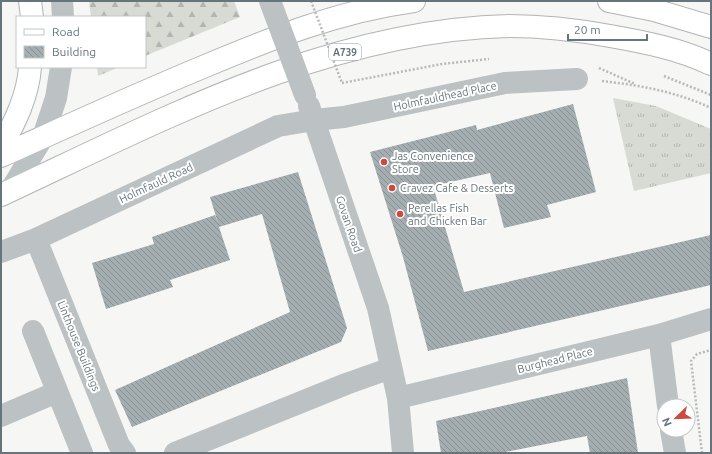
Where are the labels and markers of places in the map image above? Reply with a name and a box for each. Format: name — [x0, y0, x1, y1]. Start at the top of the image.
place label: Jas Convenience Store — [392, 150, 474, 175]
marker: Jas Convenience Store — [379, 157, 389, 167]
place label: Cravez Cafe & Desserts — [400, 182, 513, 194]
marker: Cravez Cafe & Desserts — [387, 183, 397, 193]
place label: Perellas Fish and Chicken Bar — [408, 202, 488, 227]
marker: Perellas Fish and Chicken Bar — [395, 209, 405, 219]

